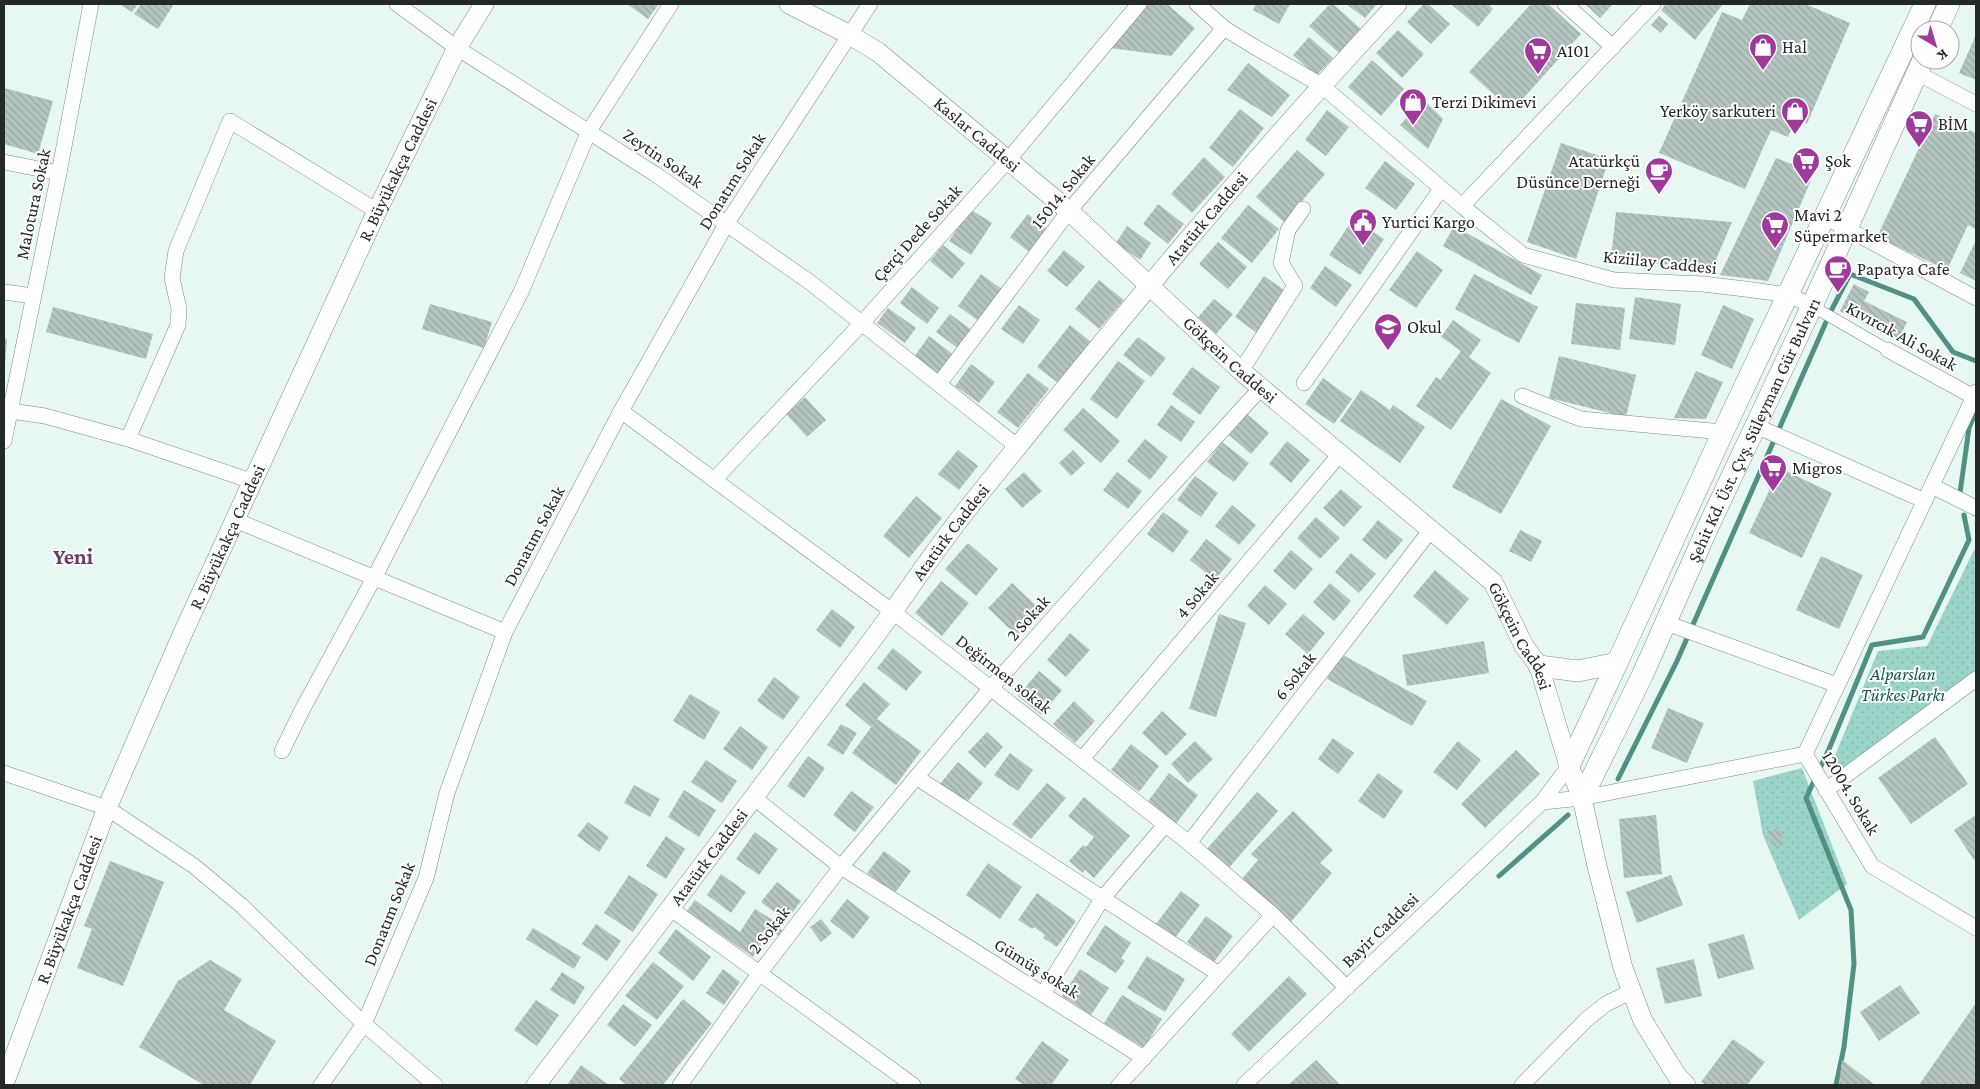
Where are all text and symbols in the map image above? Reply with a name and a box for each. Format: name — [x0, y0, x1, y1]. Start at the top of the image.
north arrow — [1910, 20, 1960, 70]
shop icon: Hal — [1748, 32, 1778, 71]
supermarket icon: A101 — [1523, 36, 1553, 75]
place label: Hal — [1782, 37, 1807, 57]
place label: A101 — [1557, 41, 1589, 61]
text: K — [1934, 46, 1951, 65]
shop icon: Terzi Dikimevi — [1398, 87, 1428, 126]
place label: Terzi Dikimevi — [1432, 92, 1537, 112]
street label: Kaslar Caddesi — [930, 93, 1024, 176]
street label: R. Büyükakça Caddesi — [354, 94, 441, 244]
shop icon: Yerköy sarkuteri — [1780, 96, 1810, 135]
place label: Yerköy sarkuteri — [1660, 101, 1776, 121]
supermarket icon: BİM — [1904, 109, 1934, 148]
place label: BİM — [1938, 114, 1968, 134]
street label: Zeytin Sokak — [619, 124, 707, 192]
street label: Donatım Sokak — [694, 129, 770, 233]
street label: Malotura Sokak — [11, 146, 55, 261]
supermarket icon: Şok — [1791, 146, 1821, 185]
street label: 15014. Sokak — [1027, 149, 1099, 232]
place label: Atatürkçü Düsünce Derneği — [1516, 151, 1640, 192]
place label: Şok — [1825, 151, 1851, 171]
cafe icon: Atatürkçü Düsünce Derneği — [1644, 156, 1674, 195]
street label: Atatürk Caddesi — [1161, 168, 1252, 269]
street label: Çerçi Dede Sokak — [868, 180, 966, 286]
place label: Mavi 2 Süpermarket — [1794, 205, 1888, 246]
public building icon: Yurtici Kargo — [1348, 207, 1378, 246]
supermarket icon: Mavi 2 Süpermarket — [1760, 210, 1790, 249]
place label: Yurtici Kargo — [1382, 212, 1475, 232]
street label: Kiziilay Caddesi — [1602, 246, 1718, 278]
cafe icon: Papatya Cafe — [1823, 254, 1853, 293]
place label: Papatya Cafe — [1857, 259, 1950, 279]
street label: Şehit Kd. Üst. Çvş. Süleyman Gür Bulvarı — [1684, 295, 1824, 565]
street label: Kıvırcık Ali Sokak — [1843, 297, 1961, 375]
street label: Gökçein Caddesi — [1179, 312, 1281, 407]
school or university icon: Okul — [1373, 312, 1403, 351]
place label: Okul — [1407, 317, 1442, 337]
supermarket icon: Migros — [1758, 453, 1788, 492]
place label: Migros — [1792, 458, 1842, 478]
street label: R. Büyükakça Caddesi — [185, 461, 269, 612]
street label: Atatürk Caddesi — [908, 480, 994, 584]
street label: Donatım Sokak — [499, 482, 569, 589]
district label: Yeni — [53, 544, 94, 569]
street label: 4 Sokak — [1172, 567, 1223, 623]
street label: Gökçein Caddesi — [1484, 579, 1556, 692]
street label: 2 Sokak — [1002, 591, 1054, 645]
street label: Değirmen sokak — [952, 630, 1056, 718]
street label: 6 Sokak — [1270, 648, 1320, 704]
park label: Alparslan Türkes Parkı — [1861, 664, 1945, 705]
street label: 12004. Sokak — [1818, 747, 1884, 839]
street label: Atatürk Caddesi — [666, 805, 752, 909]
street label: R. Büyükakça Caddesi — [32, 832, 106, 987]
street label: Donatım Sokak — [359, 859, 419, 969]
street label: Bayir Caddesi — [1338, 888, 1423, 971]
street label: 2 Sokak — [744, 902, 794, 958]
street label: Gümüş sokak — [991, 934, 1084, 1002]

